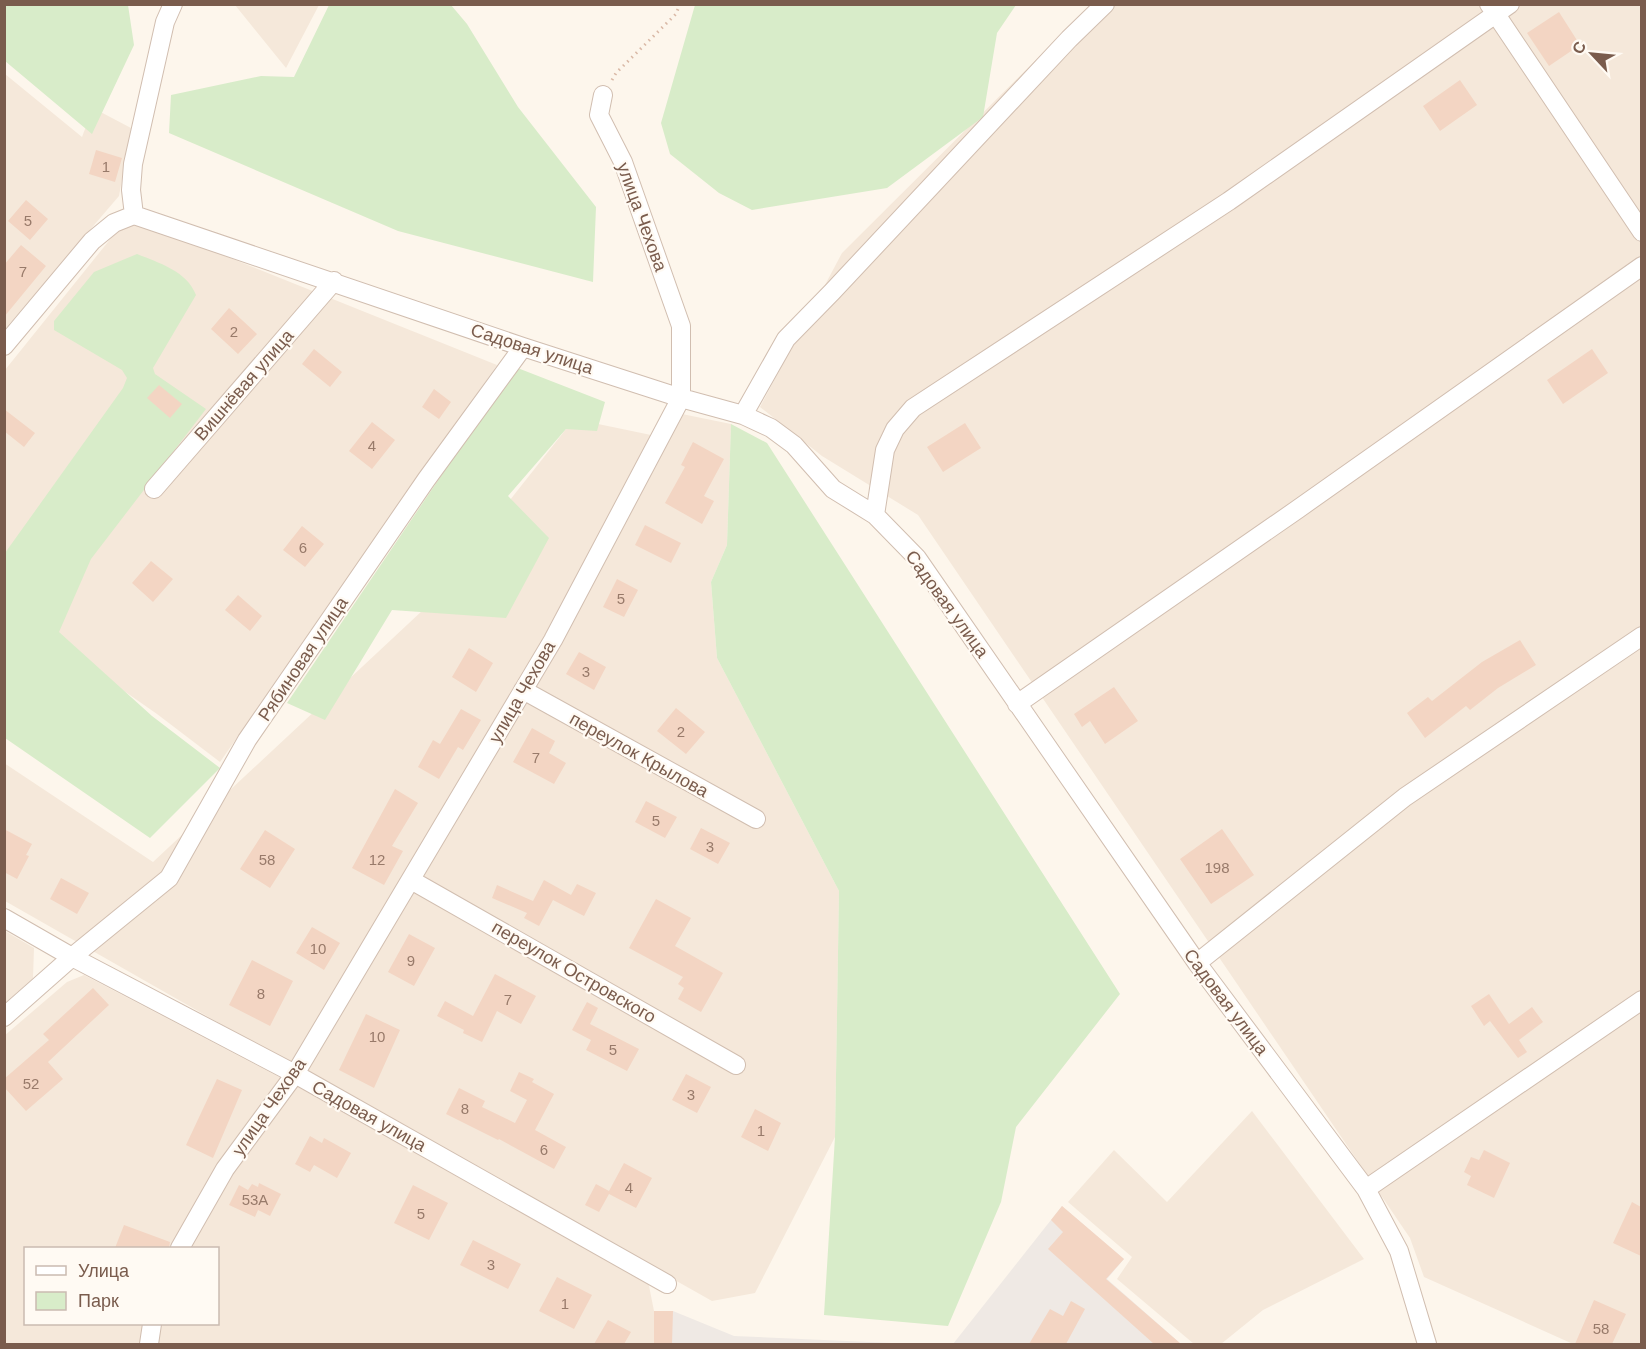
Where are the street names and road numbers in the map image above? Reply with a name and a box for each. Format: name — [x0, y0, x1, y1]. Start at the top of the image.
street label: улица Чехова — [613, 160, 671, 275]
street label: Садовая улица — [468, 320, 597, 378]
street label: Вишнёвая улица — [191, 325, 298, 444]
street label: Садовая улица — [901, 547, 993, 662]
street label: Рябиновая улица — [254, 592, 352, 725]
street label: улица Чехова — [485, 637, 560, 746]
street label: переулок Крылова — [566, 709, 713, 802]
street label: переулок Островского — [489, 917, 659, 1027]
street label: Садовая улица — [1180, 945, 1273, 1060]
street label: улица Чехова — [228, 1054, 311, 1160]
street label: Садовая улица — [308, 1076, 430, 1156]

